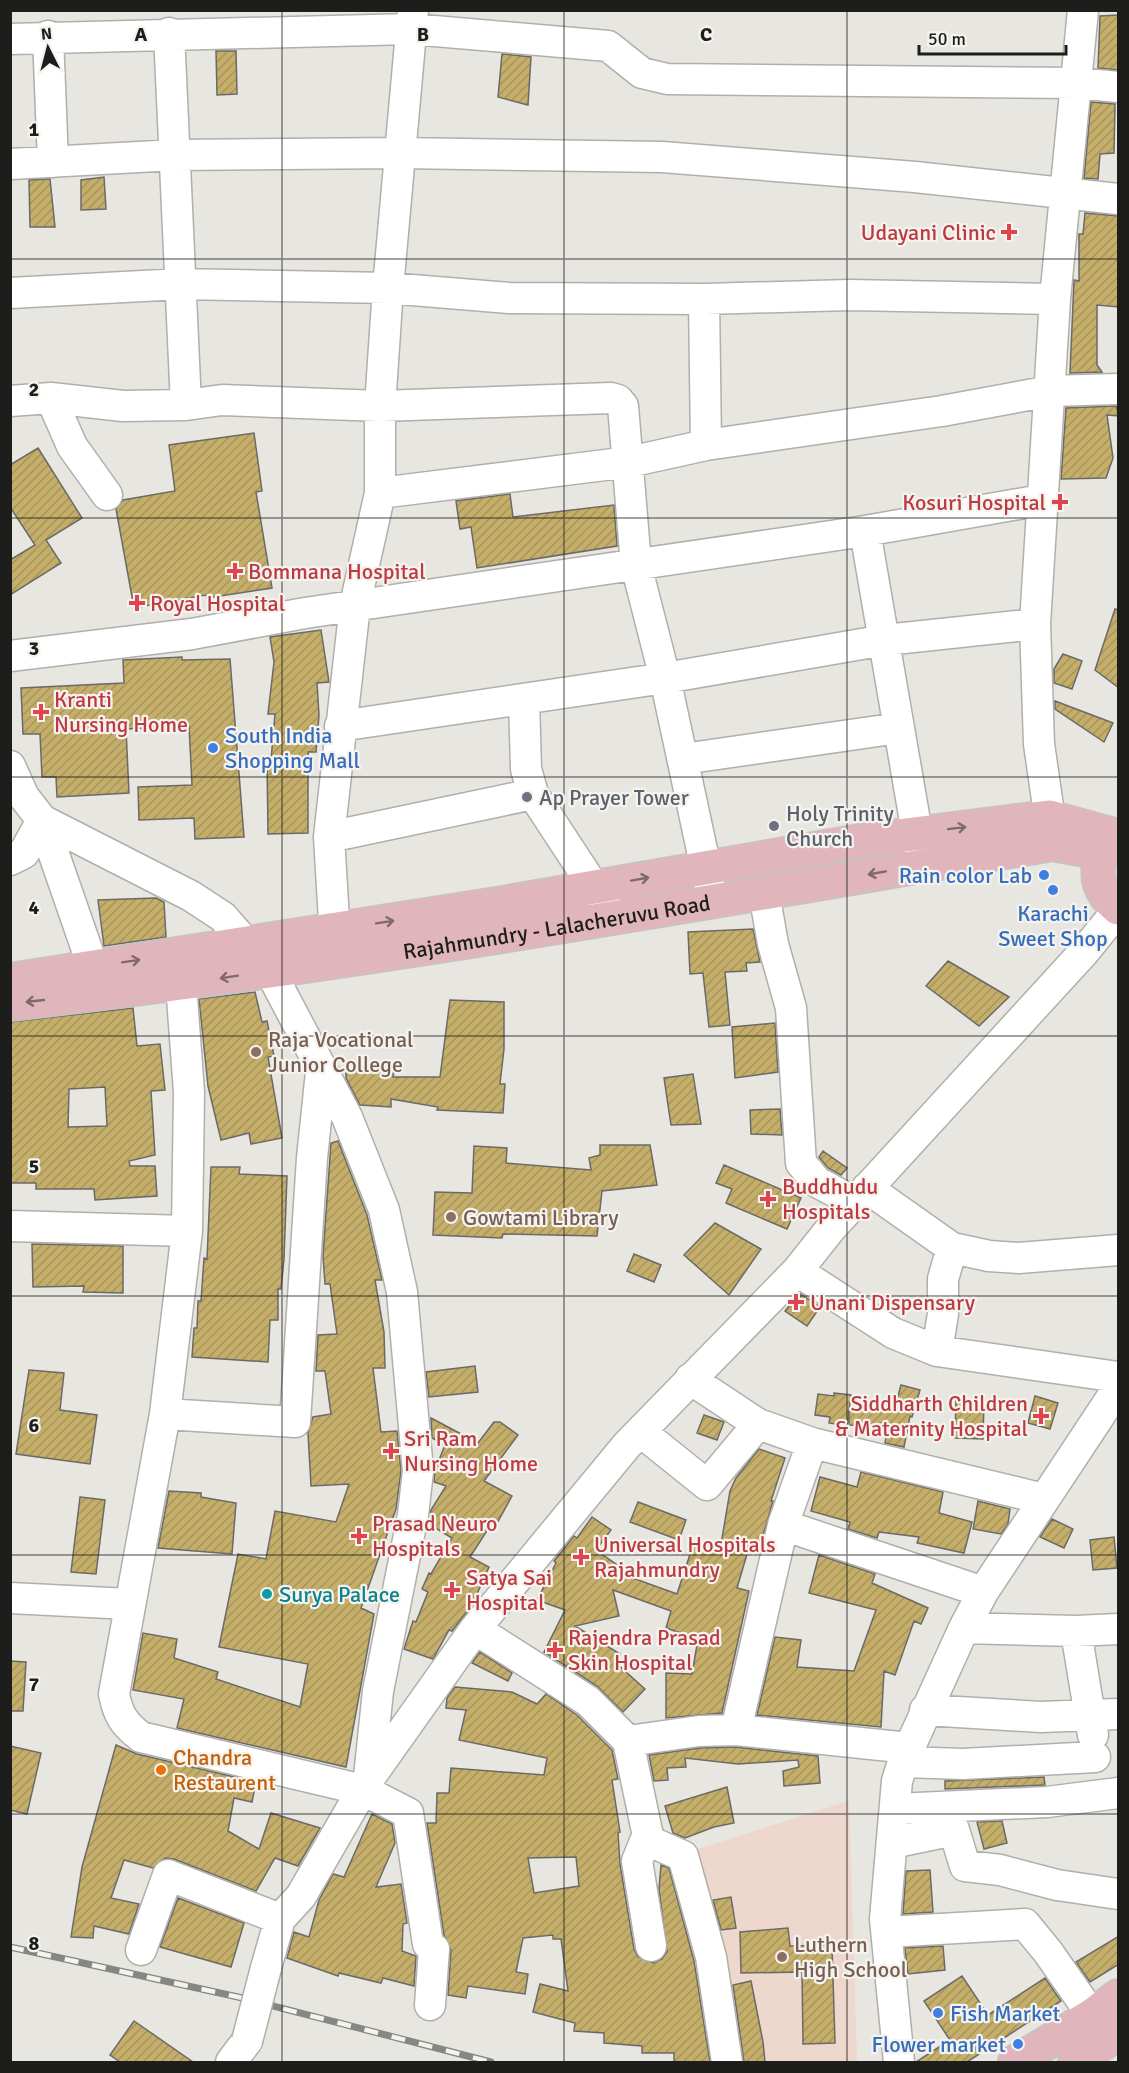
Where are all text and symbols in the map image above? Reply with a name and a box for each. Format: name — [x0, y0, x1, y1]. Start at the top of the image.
north arrow — [18, 18, 78, 78]
scale bar — [919, 18, 1066, 56]
text: A — [135, 22, 148, 47]
text: B — [417, 22, 429, 47]
text: C — [700, 22, 712, 47]
text: N — [40, 24, 53, 45]
text: 50 m — [928, 28, 966, 50]
text: 1 — [29, 117, 40, 142]
place label: Udayani Clinic — [861, 219, 996, 246]
marker: Udayani Clinic — [1000, 223, 1018, 241]
text: 2 — [29, 377, 39, 402]
place label: Kosuri Hospital — [902, 489, 1046, 516]
marker: Kosuri Hospital — [1051, 493, 1069, 511]
place label: Bommana Hospital — [248, 558, 426, 585]
marker: Bommana Hospital — [226, 562, 244, 580]
place label: Royal Hospital — [150, 590, 285, 617]
marker: Royal Hospital — [128, 594, 146, 612]
text: 3 — [29, 636, 39, 661]
place label: Kranti Nursing Home — [54, 686, 188, 738]
marker: Kranti Nursing Home — [32, 703, 50, 721]
place label: South India Shopping Mall — [225, 722, 360, 774]
marker: South India Shopping Mall — [206, 741, 220, 755]
place label: Ap Prayer Tower — [539, 784, 689, 811]
marker: Ap Prayer Tower — [520, 790, 534, 804]
place label: Holy Trinity Church — [786, 800, 894, 852]
marker: Holy Trinity Church — [767, 819, 781, 833]
one-way arrow — [946, 823, 966, 834]
place label: Rain color Lab — [899, 862, 1032, 889]
one-way arrow — [868, 868, 888, 879]
marker: Rain color Lab — [1037, 868, 1051, 882]
one-way arrow — [630, 874, 649, 885]
marker: Karachi Sweet Shop — [1046, 883, 1060, 897]
street label: Rajahmundry - Lalacheruvu Road — [401, 889, 712, 965]
text: 4 — [29, 895, 40, 920]
place label: Karachi Sweet Shop — [998, 900, 1108, 952]
one-way arrow — [375, 916, 395, 927]
one-way arrow — [120, 956, 140, 967]
one-way arrow — [219, 972, 239, 983]
one-way arrow — [26, 996, 46, 1007]
place label: Raja Vocational Junior College — [268, 1026, 414, 1078]
marker: Raja Vocational Junior College — [249, 1045, 263, 1059]
text: 5 — [29, 1154, 39, 1179]
place label: Buddhudu Hospitals — [782, 1173, 878, 1225]
marker: Buddhudu Hospitals — [759, 1190, 777, 1208]
place label: Gowtami Library — [463, 1204, 619, 1231]
marker: Gowtami Library — [444, 1210, 458, 1224]
place label: Unani Dispensary — [810, 1289, 976, 1316]
marker: Unani Dispensary — [787, 1293, 805, 1311]
place label: Siddharth Children & Maternity Hospital — [835, 1390, 1028, 1442]
marker: Siddharth Children & Maternity Hospital — [1032, 1407, 1050, 1425]
text: 6 — [29, 1413, 40, 1438]
place label: Sri Ram Nursing Home — [404, 1425, 538, 1477]
marker: Sri Ram Nursing Home — [382, 1442, 400, 1460]
place label: Prasad Neuro Hospitals — [372, 1510, 498, 1562]
marker: Prasad Neuro Hospitals — [350, 1527, 368, 1545]
place label: Universal Hospitals Rajahmundry — [594, 1531, 776, 1583]
marker: Universal Hospitals Rajahmundry — [572, 1548, 590, 1566]
place label: Satya Sai Hospital — [466, 1564, 552, 1616]
place label: Surya Palace — [279, 1581, 400, 1608]
marker: Satya Sai Hospital — [443, 1581, 461, 1599]
marker: Surya Palace — [260, 1587, 274, 1601]
place label: Rajendra Prasad Skin Hospital — [568, 1624, 721, 1676]
marker: Rajendra Prasad Skin Hospital — [546, 1641, 564, 1659]
text: 7 — [29, 1672, 40, 1697]
place label: Chandra Restaurent — [173, 1744, 276, 1796]
marker: Chandra Restaurent — [154, 1763, 168, 1777]
text: 8 — [29, 1931, 40, 1956]
place label: Luthern High School — [794, 1931, 907, 1983]
marker: Luthern High School — [775, 1950, 789, 1964]
place label: Fish Market — [950, 2000, 1061, 2027]
marker: Fish Market — [931, 2006, 945, 2020]
place label: Flower market — [871, 2031, 1006, 2058]
marker: Flower market — [1011, 2037, 1025, 2051]

